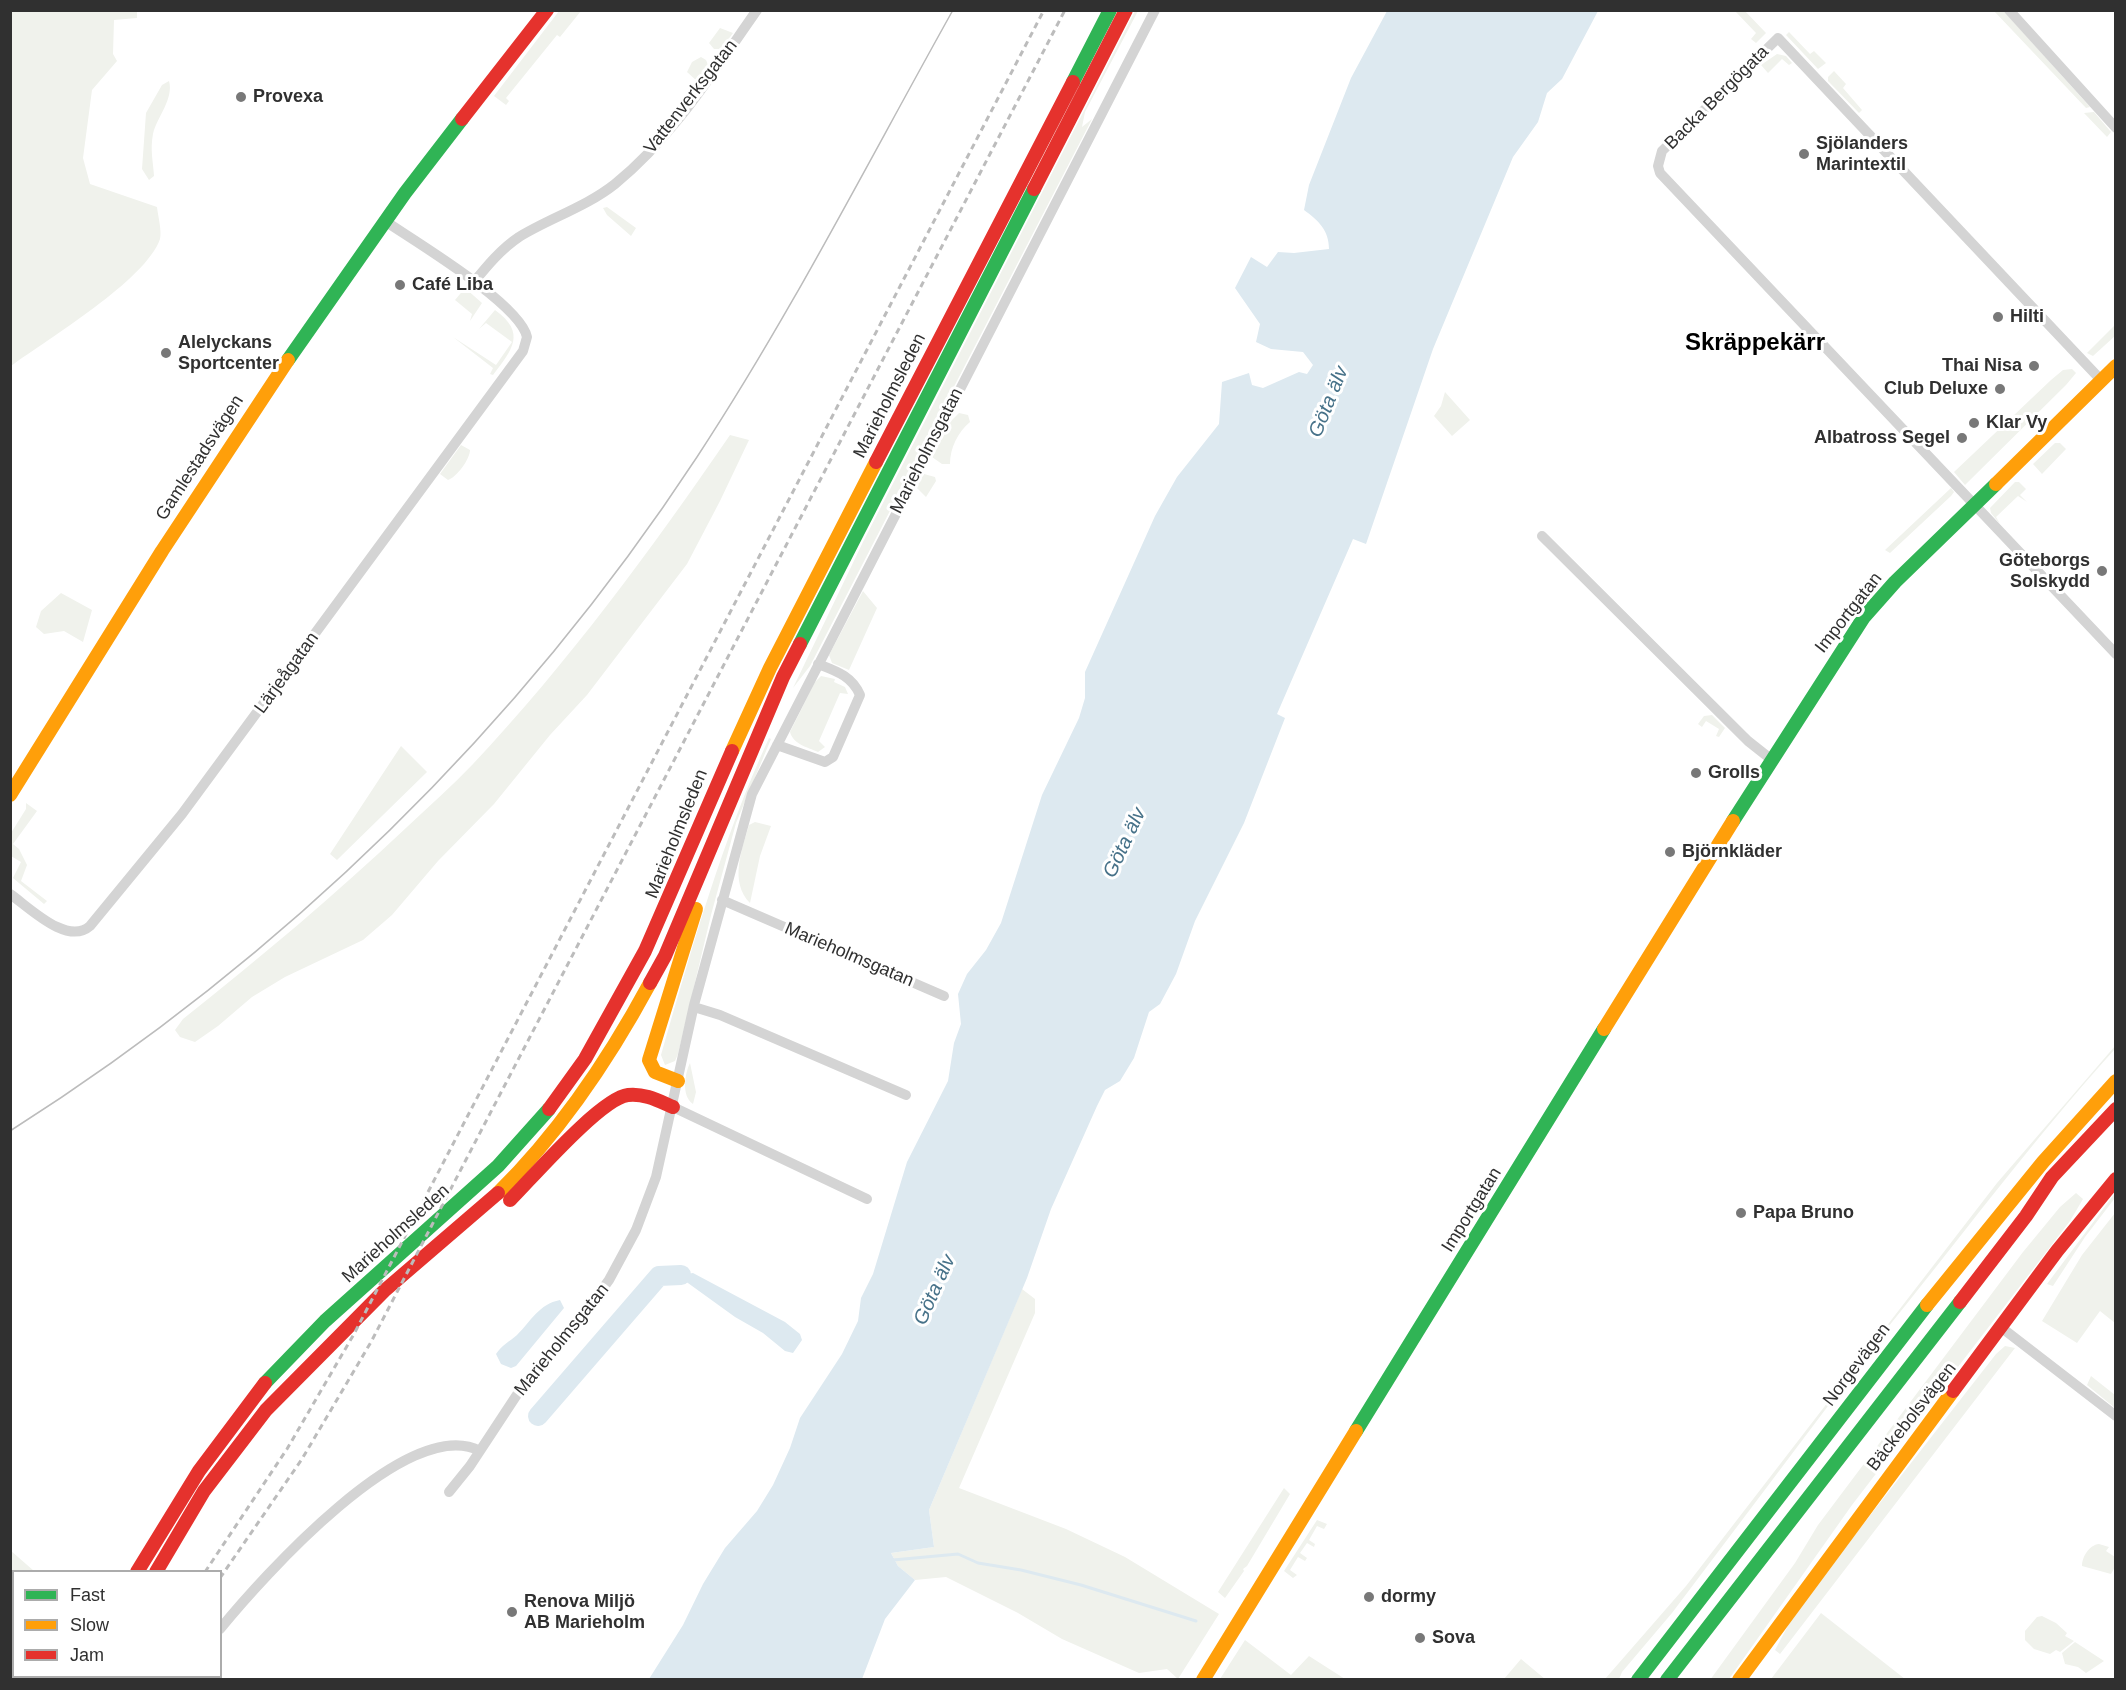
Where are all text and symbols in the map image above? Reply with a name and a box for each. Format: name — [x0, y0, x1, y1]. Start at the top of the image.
street label: Vattenverksgatan — [640, 36, 742, 158]
street label: Backa Bergögata — [1661, 42, 1773, 154]
place label: Provexa — [253, 86, 323, 108]
marker: Provexa — [234, 90, 248, 104]
place label: Sjölanders Marintextil — [1816, 133, 1908, 176]
marker: Sjölanders Marintextil — [1797, 147, 1811, 161]
place label: Café Liba — [412, 274, 493, 296]
marker: Café Liba — [393, 278, 407, 292]
place label: Hilti — [2010, 306, 2044, 328]
marker: Hilti — [1991, 310, 2005, 324]
district label: Skräppekärr — [1685, 329, 1825, 357]
street label: Marieholmsleden — [849, 330, 931, 462]
place label: Alelyckans Sportcenter — [178, 332, 279, 374]
marker: Alelyckans Sportcenter — [159, 346, 173, 360]
place label: Thai Nisa — [1942, 355, 2022, 377]
marker: Thai Nisa — [2027, 359, 2041, 373]
water label: Göta älv — [1304, 363, 1354, 441]
place label: Club Deluxe — [1884, 378, 1988, 400]
marker: Club Deluxe — [1993, 382, 2007, 396]
street label: Marieholmsgatan — [886, 385, 968, 517]
street label: Gamlestadsvägen — [151, 391, 249, 525]
place label: Klar Vy — [1986, 412, 2047, 434]
marker: Klar Vy — [1967, 416, 1981, 430]
place label: Albatross Segel — [1814, 427, 1950, 449]
marker: Albatross Segel — [1955, 431, 1969, 445]
place label: Göteborgs Solskydd — [1999, 550, 2090, 592]
marker: Göteborgs Solskydd — [2095, 564, 2109, 578]
street label: Importgatan — [1811, 569, 1887, 657]
street label: Lärjeågatan — [250, 628, 324, 718]
place label: Grolls — [1708, 762, 1760, 784]
street label: Marieholmsleden — [641, 766, 713, 902]
marker: Grolls — [1689, 766, 1703, 780]
water label: Göta älv — [1098, 804, 1152, 882]
place label: Björnkläder — [1682, 841, 1782, 863]
marker: Björnkläder — [1663, 845, 1677, 859]
street label: Marieholmsgatan — [781, 918, 917, 992]
street label: Importgatan — [1437, 1164, 1507, 1256]
street label: Marieholmsleden — [338, 1180, 454, 1288]
place label: Papa Bruno — [1753, 1202, 1854, 1224]
marker: Papa Bruno — [1734, 1206, 1748, 1220]
water label: Göta älv — [909, 1251, 961, 1329]
street label: Marieholmsgatan — [510, 1280, 614, 1400]
street label: Norgevägen — [1819, 1319, 1895, 1411]
street label: Bäckebolsvägen — [1863, 1358, 1961, 1476]
legend — [12, 1570, 222, 1678]
text: Fast — [70, 1585, 105, 1605]
place label: dormy — [1381, 1586, 1436, 1608]
marker: dormy — [1362, 1590, 1376, 1604]
place label: Renova Miljö AB Marieholm — [524, 1591, 645, 1634]
marker: Renova Miljö AB Marieholm — [505, 1605, 519, 1619]
text: Slow — [70, 1615, 109, 1635]
place label: Sova — [1432, 1627, 1475, 1649]
marker: Sova — [1413, 1631, 1427, 1645]
text: Jam — [70, 1645, 104, 1665]

